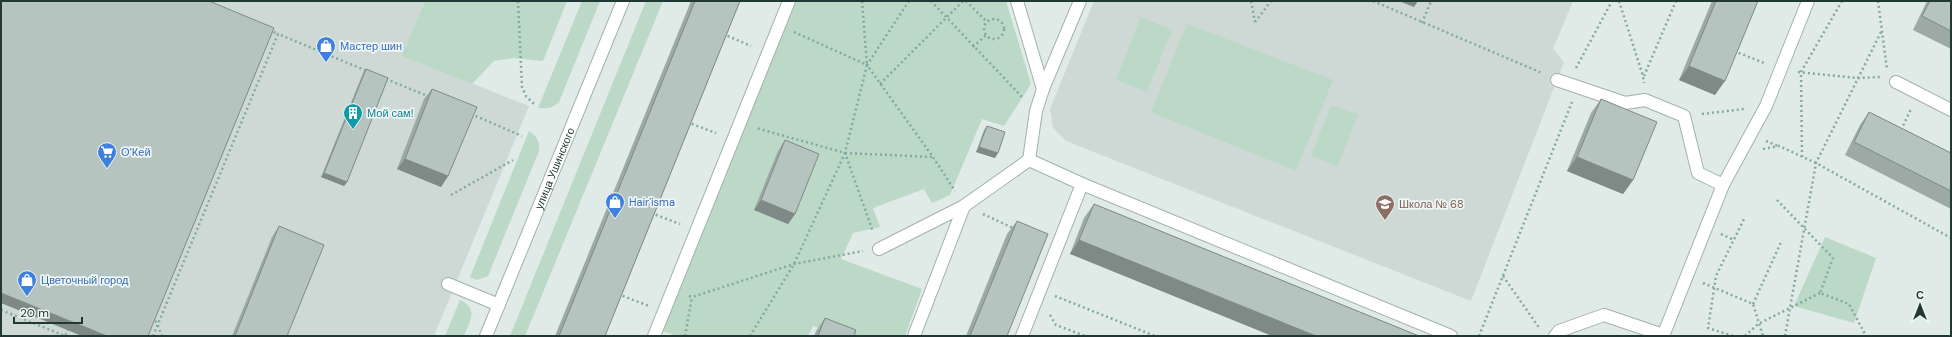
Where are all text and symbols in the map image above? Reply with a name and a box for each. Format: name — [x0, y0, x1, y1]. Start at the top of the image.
shop icon: Мастер шин — [315, 35, 337, 63]
place label: Мастер шин — [340, 39, 402, 53]
building icon: Мой сам! — [342, 102, 364, 130]
place label: Мой сам! — [367, 106, 413, 120]
street label: улица Ушинского — [532, 125, 578, 211]
supermarket icon: О’Кей — [96, 141, 118, 169]
place label: О’Кей — [121, 145, 151, 159]
shop icon: Hair'isma — [604, 191, 626, 219]
school or university icon: Школа № 68 — [1374, 193, 1396, 221]
place label: Hair'isma — [629, 195, 675, 209]
place label: Школа № 68 — [1399, 197, 1464, 211]
shop icon: Цветочный город — [16, 269, 38, 297]
place label: Цветочный город — [41, 273, 129, 287]
north arrow — [1900, 285, 1940, 325]
text: С — [1916, 288, 1924, 302]
scale bar — [14, 299, 82, 325]
text: 20 m — [20, 305, 49, 321]

